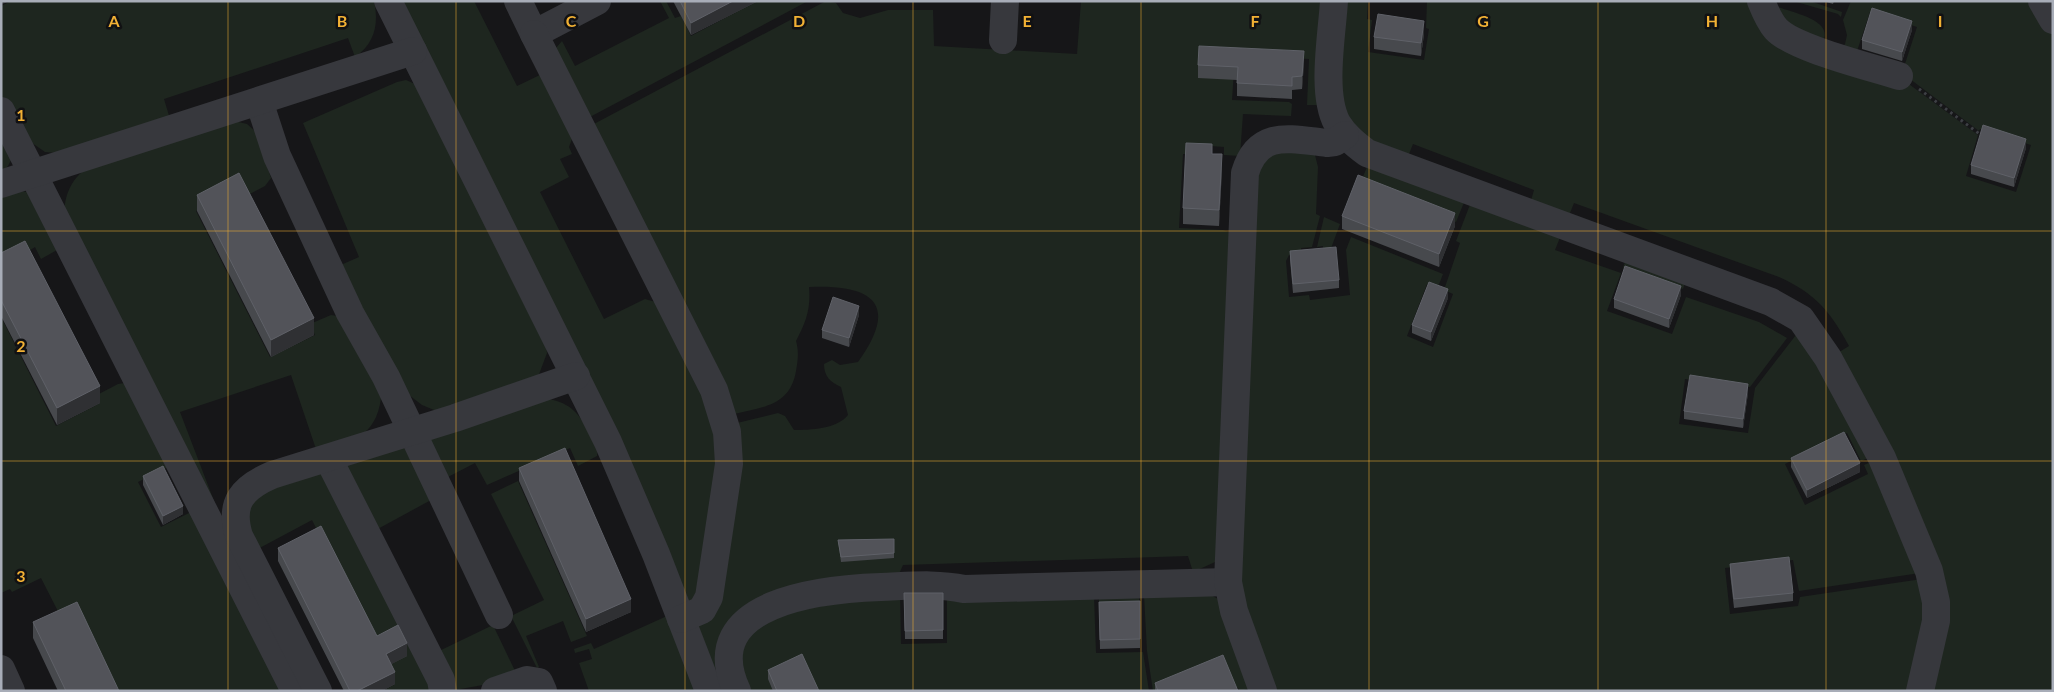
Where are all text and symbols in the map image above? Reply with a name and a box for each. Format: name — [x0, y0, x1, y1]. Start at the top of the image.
text: A — [107, 11, 120, 30]
text: B — [337, 11, 347, 30]
text: C — [566, 11, 577, 30]
text: D — [793, 11, 805, 30]
text: E — [1022, 11, 1032, 30]
text: F — [1250, 11, 1260, 30]
text: G — [1477, 11, 1489, 30]
text: H — [1706, 11, 1718, 30]
text: I — [1938, 11, 1942, 30]
text: 1 — [16, 105, 26, 124]
text: 2 — [16, 336, 26, 355]
text: 3 — [16, 566, 26, 585]

